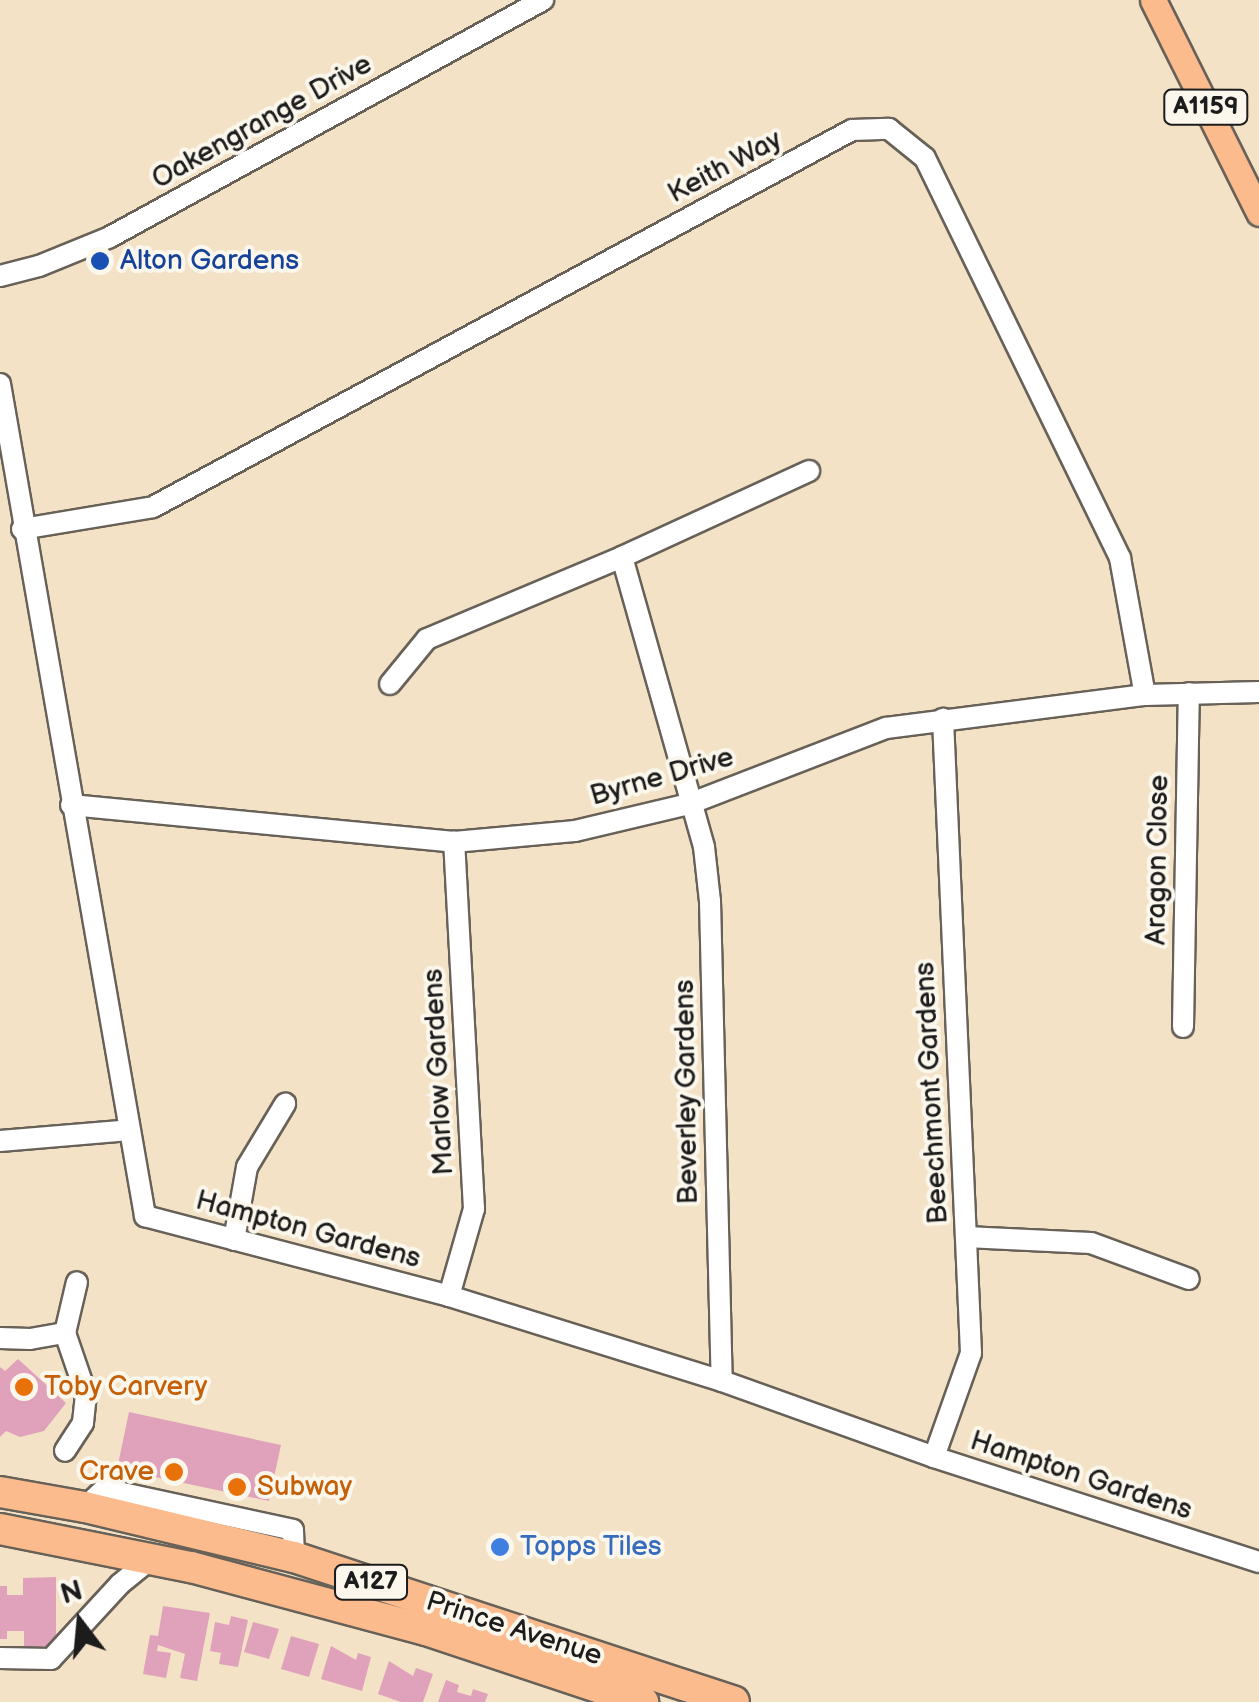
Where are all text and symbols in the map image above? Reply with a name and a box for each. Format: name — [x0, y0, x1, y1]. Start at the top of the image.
street label: Oakengrange Drive — [146, 48, 378, 196]
road number: A1159 — [1161, 87, 1251, 127]
street label: Keith Way — [662, 123, 788, 211]
place label: Alton Gardens — [120, 244, 299, 278]
marker: Alton Gardens — [89, 250, 111, 272]
street label: Byrne Drive — [586, 740, 738, 814]
street label: Aragon Close — [1140, 775, 1176, 945]
street label: Beechmont Gardens — [908, 961, 956, 1225]
street label: Marlow Gardens — [417, 968, 461, 1176]
street label: Beverley Gardens — [668, 978, 706, 1206]
street label: Hampton Gardens — [192, 1184, 424, 1276]
place label: Toby Carvery — [44, 1370, 209, 1404]
marker: Toby Carvery — [13, 1376, 35, 1398]
street label: Hampton Gardens — [966, 1424, 1196, 1528]
place label: Crave — [79, 1455, 154, 1489]
marker: Crave — [163, 1461, 185, 1483]
place label: Subway — [257, 1470, 352, 1504]
marker: Subway — [226, 1476, 248, 1498]
place label: Topps Tiles — [520, 1530, 662, 1564]
marker: Topps Tiles — [489, 1536, 511, 1558]
road number: A127 — [334, 1562, 408, 1602]
north arrow — [30, 1572, 130, 1672]
text: N — [57, 1574, 86, 1611]
street label: Prince Avenue — [422, 1585, 606, 1673]

